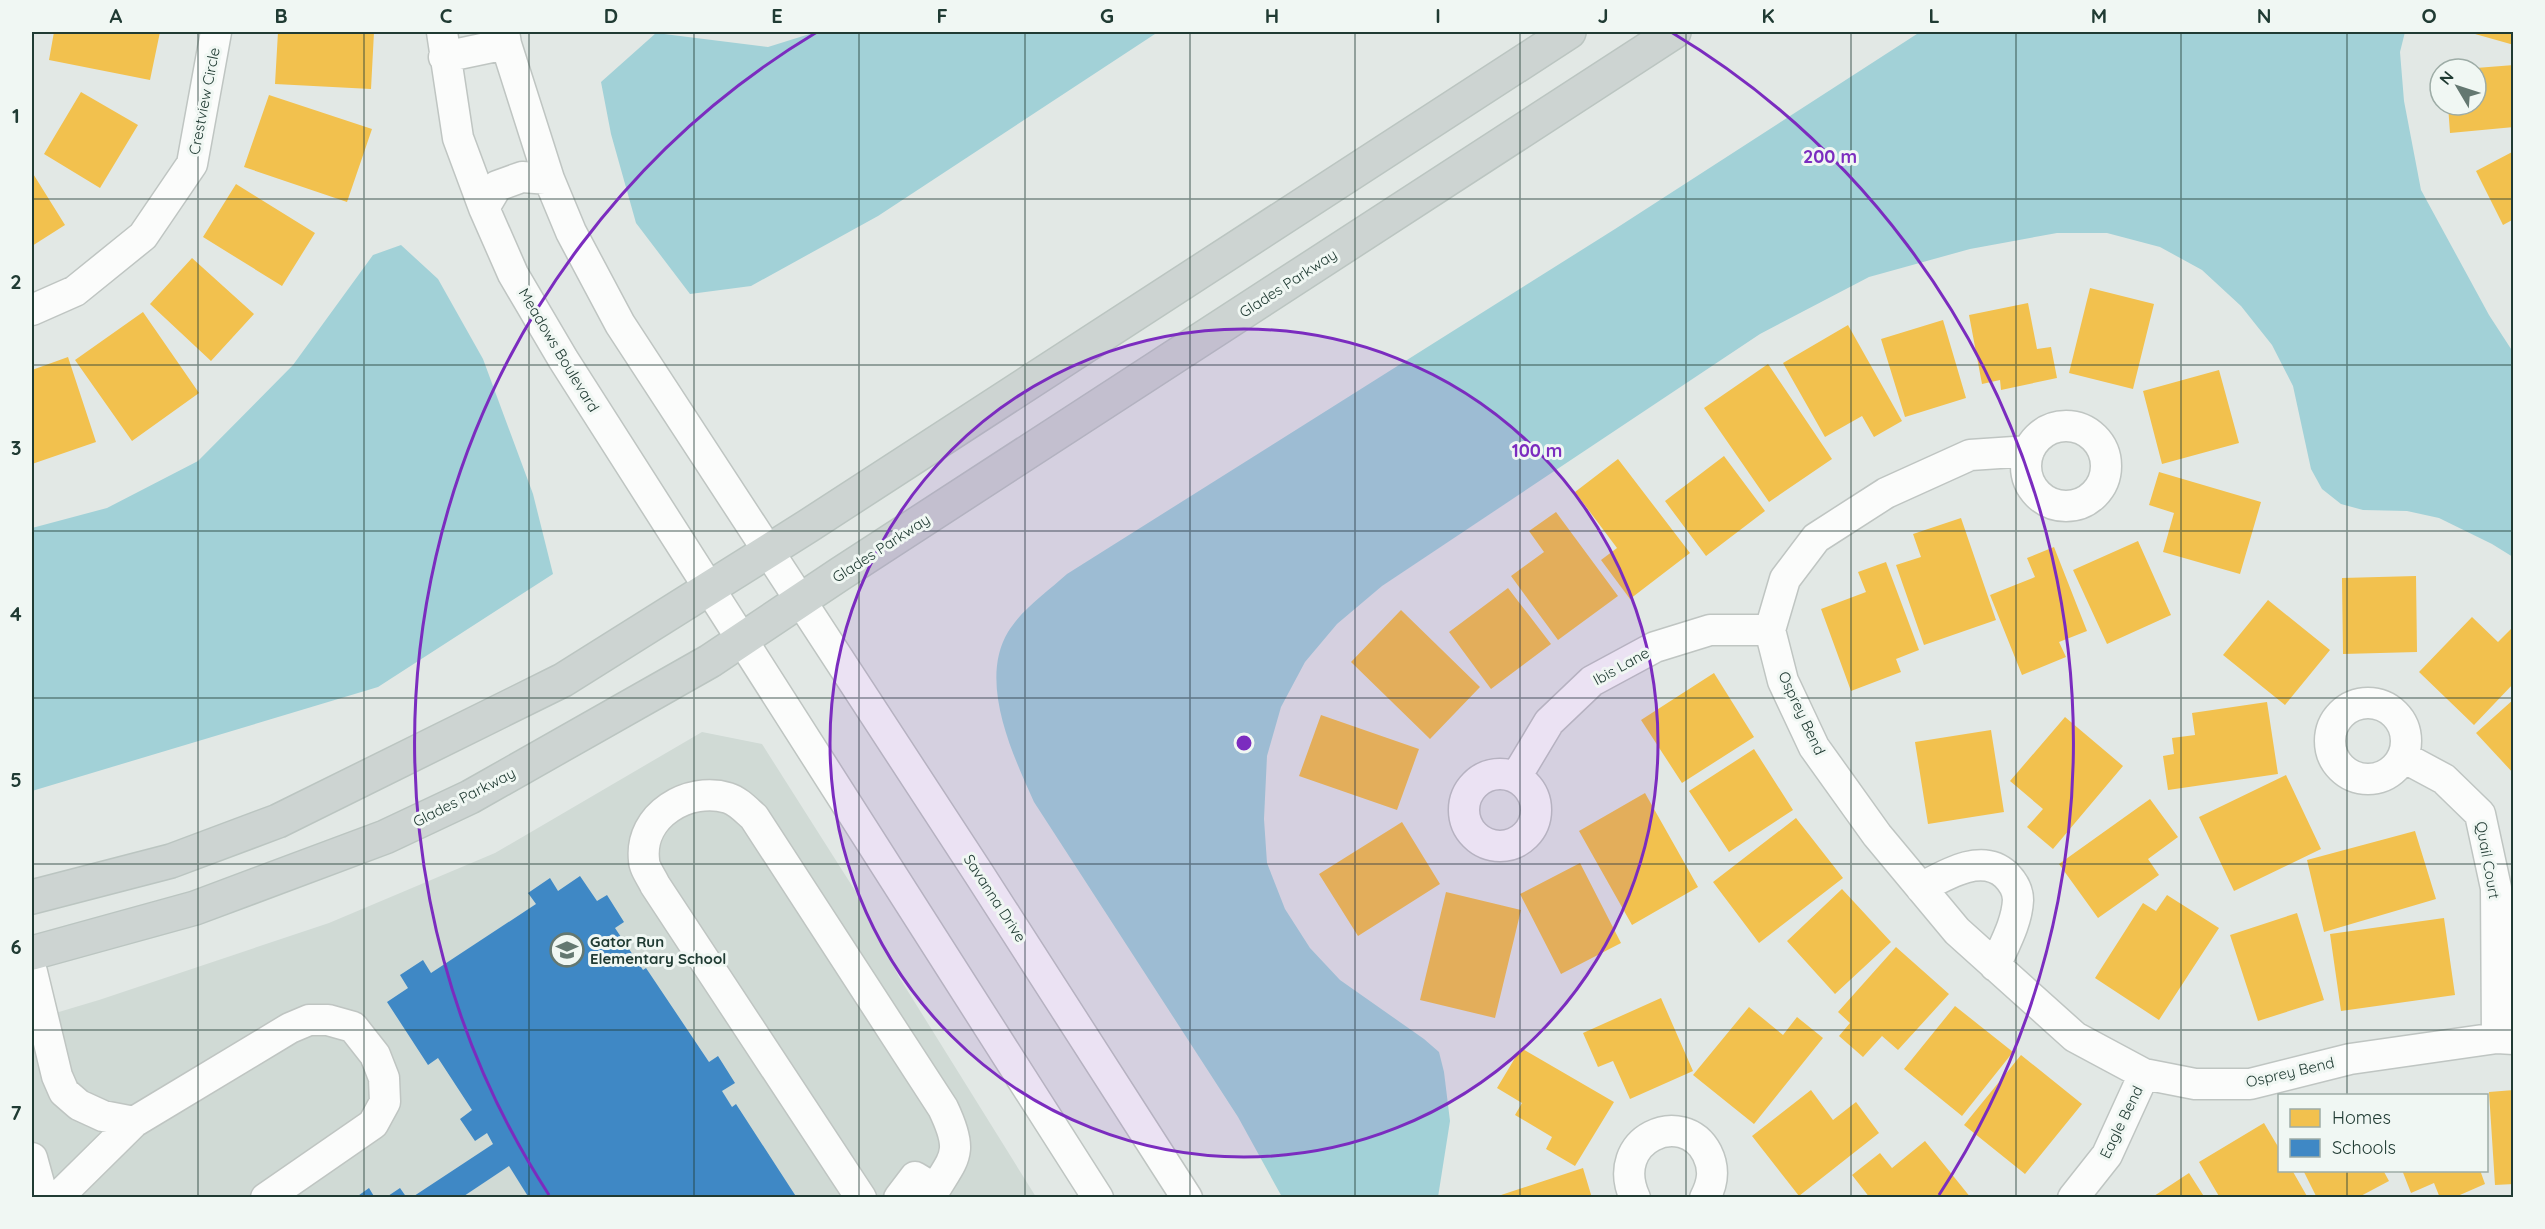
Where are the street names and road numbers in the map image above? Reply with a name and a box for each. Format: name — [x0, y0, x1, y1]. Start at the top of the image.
street label: Crestview Circle — [184, 46, 224, 156]
street label: Glades Parkway — [1236, 244, 1340, 322]
street label: Meadows Boulevard — [515, 285, 603, 415]
street label: Glades Parkway — [829, 509, 933, 587]
street label: Ibis Lane — [1590, 643, 1652, 689]
street label: Osprey Bend — [1774, 668, 1830, 758]
street label: Glades Parkway — [410, 763, 518, 831]
street label: Quail Court — [2472, 820, 2504, 900]
street label: Savanna Drive — [960, 850, 1030, 946]
street label: Osprey Bend — [2244, 1053, 2336, 1091]
street label: Eagle Bend — [2095, 1082, 2147, 1162]

